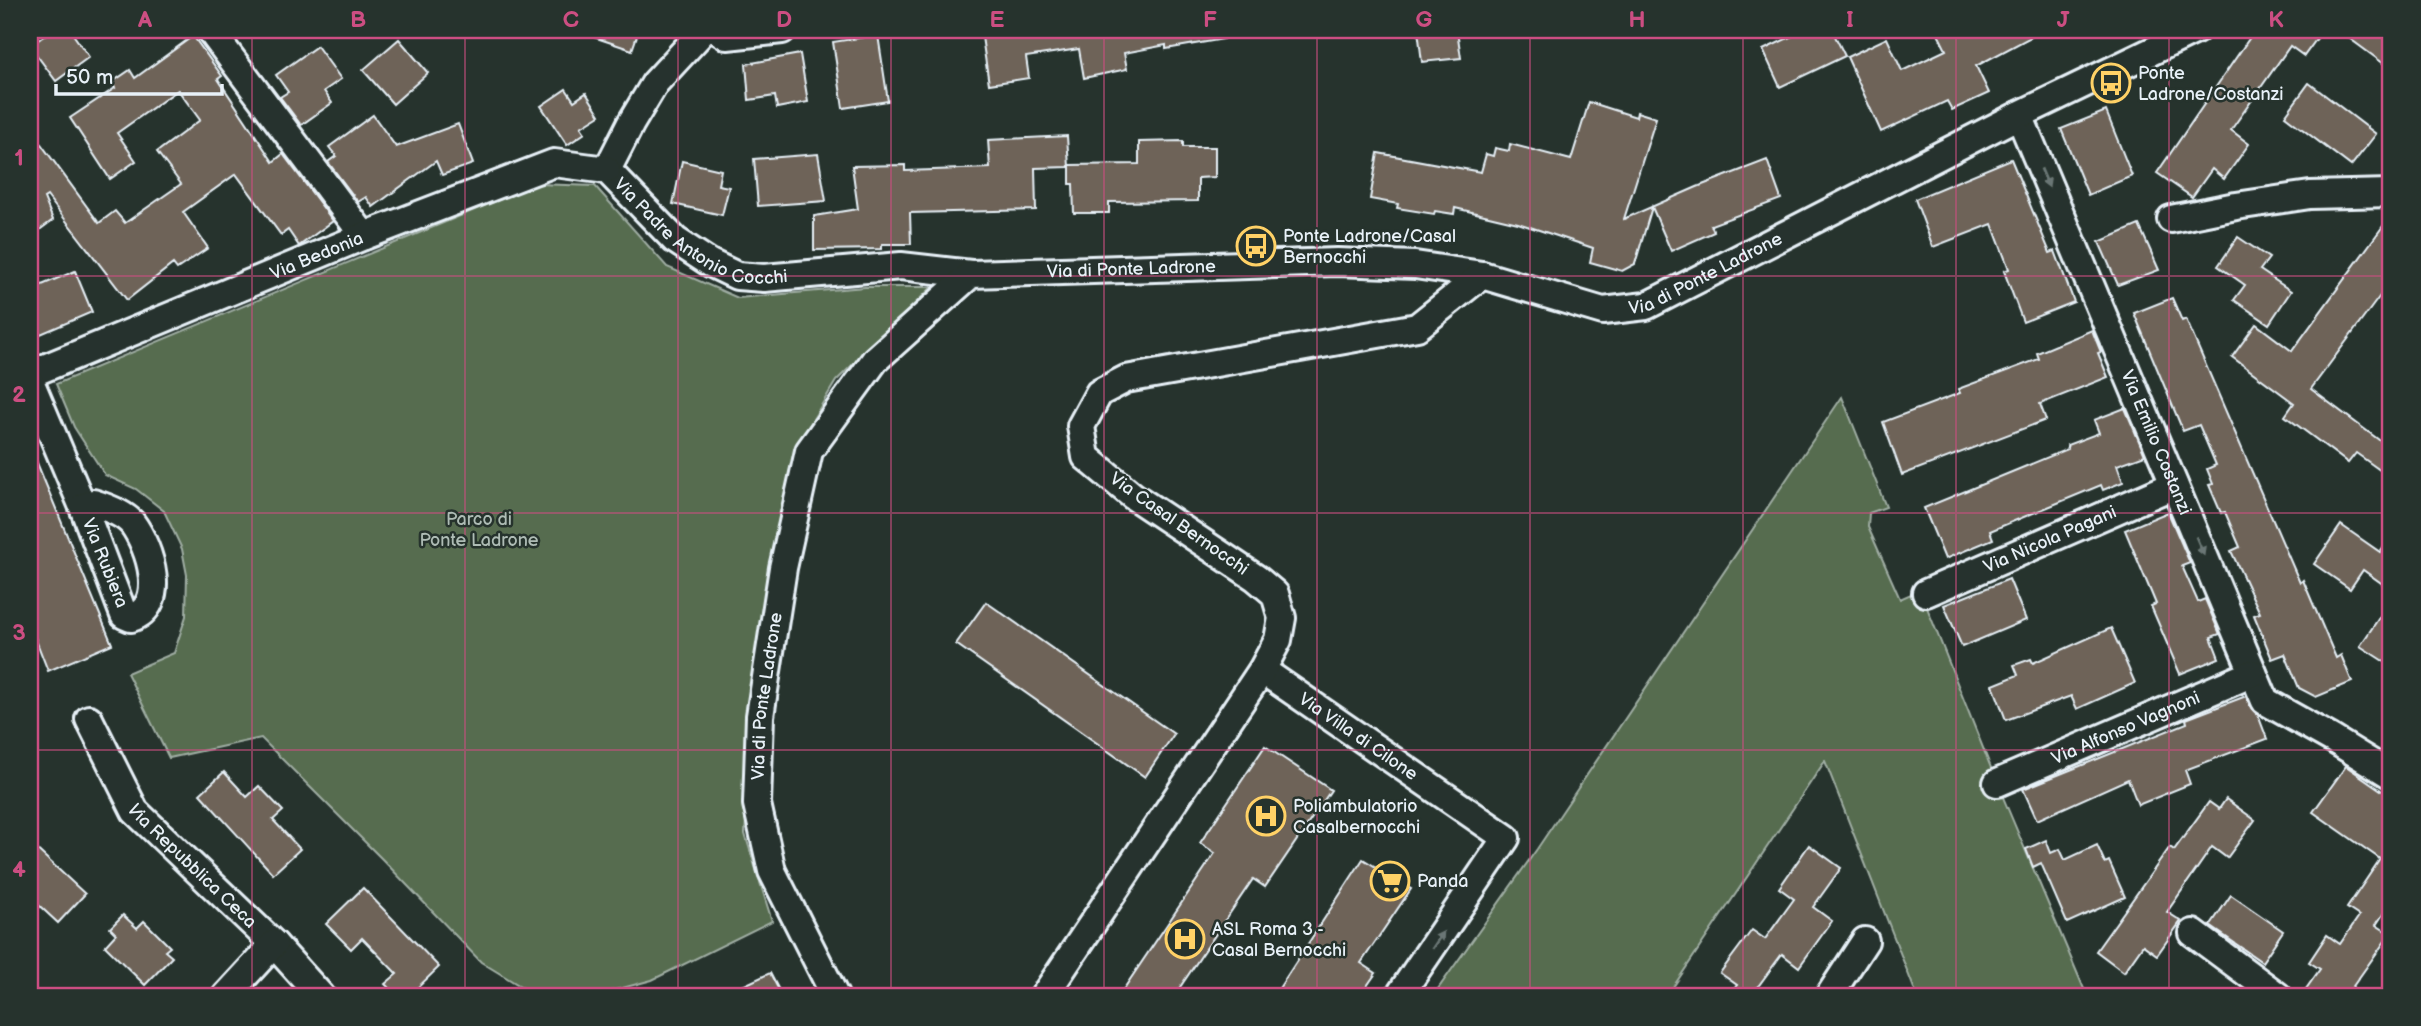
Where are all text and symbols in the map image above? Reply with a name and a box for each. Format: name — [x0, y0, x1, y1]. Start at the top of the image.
text: A — [137, 6, 153, 34]
text: B — [350, 6, 366, 34]
text: C — [563, 6, 579, 34]
text: D — [776, 6, 792, 34]
text: E — [990, 6, 1005, 34]
text: F — [1203, 6, 1217, 34]
text: G — [1416, 6, 1433, 34]
text: H — [1628, 6, 1646, 34]
text: I — [1846, 6, 1854, 34]
text: J — [2057, 6, 2070, 34]
text: K — [2268, 6, 2284, 34]
scale bar — [56, 52, 222, 96]
bus stop icon: Ponte Ladrone/Costanzi — [2090, 62, 2132, 104]
place label: Ponte Ladrone/Costanzi — [2138, 63, 2284, 105]
text: 50 m — [66, 65, 113, 90]
text: 1 — [14, 144, 24, 172]
one-way arrow — [2040, 168, 2051, 189]
street label: Via Padre Antonio Cocchi — [610, 173, 788, 288]
bus stop icon: Ponte Ladrone/Casal Bernocchi — [1235, 225, 1277, 267]
place label: Ponte Ladrone/Casal Bernocchi — [1283, 226, 1456, 268]
street label: Via Bedonia — [267, 227, 366, 284]
street label: Via di Ponte Ladrone — [1627, 228, 1786, 318]
street label: Via di Ponte Ladrone — [1047, 255, 1216, 282]
street label: Via Emilio Costanzi — [2117, 367, 2196, 518]
text: 2 — [12, 381, 26, 409]
street label: Via Casal Bernocchi — [1106, 468, 1252, 580]
street label: Via Nicola Pagani — [1980, 501, 2119, 577]
park label: Parco di Ponte Ladrone — [420, 509, 539, 551]
street label: Via Rubiera — [78, 515, 132, 611]
one-way arrow — [2194, 536, 2205, 557]
street label: Via di Ponte Ladrone — [747, 611, 787, 780]
text: 3 — [12, 619, 26, 647]
street label: Via Alfonso Vagnoni — [2048, 687, 2203, 769]
street label: Via Villa di Cilone — [1295, 688, 1422, 785]
hospital icon: Poliambulatorio Casalbernocchi — [1245, 795, 1287, 837]
place label: Poliambulatorio Casalbernocchi — [1293, 796, 1420, 838]
street label: Via Repubblica Ceca — [123, 801, 261, 932]
text: 4 — [12, 856, 26, 884]
supermarket icon: Panda — [1369, 860, 1411, 902]
place label: Panda — [1417, 871, 1468, 892]
hospital icon: ASL Roma 3 - Casal Bernocchi — [1164, 918, 1206, 960]
place label: ASL Roma 3 - Casal Bernocchi — [1212, 919, 1346, 961]
one-way arrow — [1431, 930, 1444, 949]

